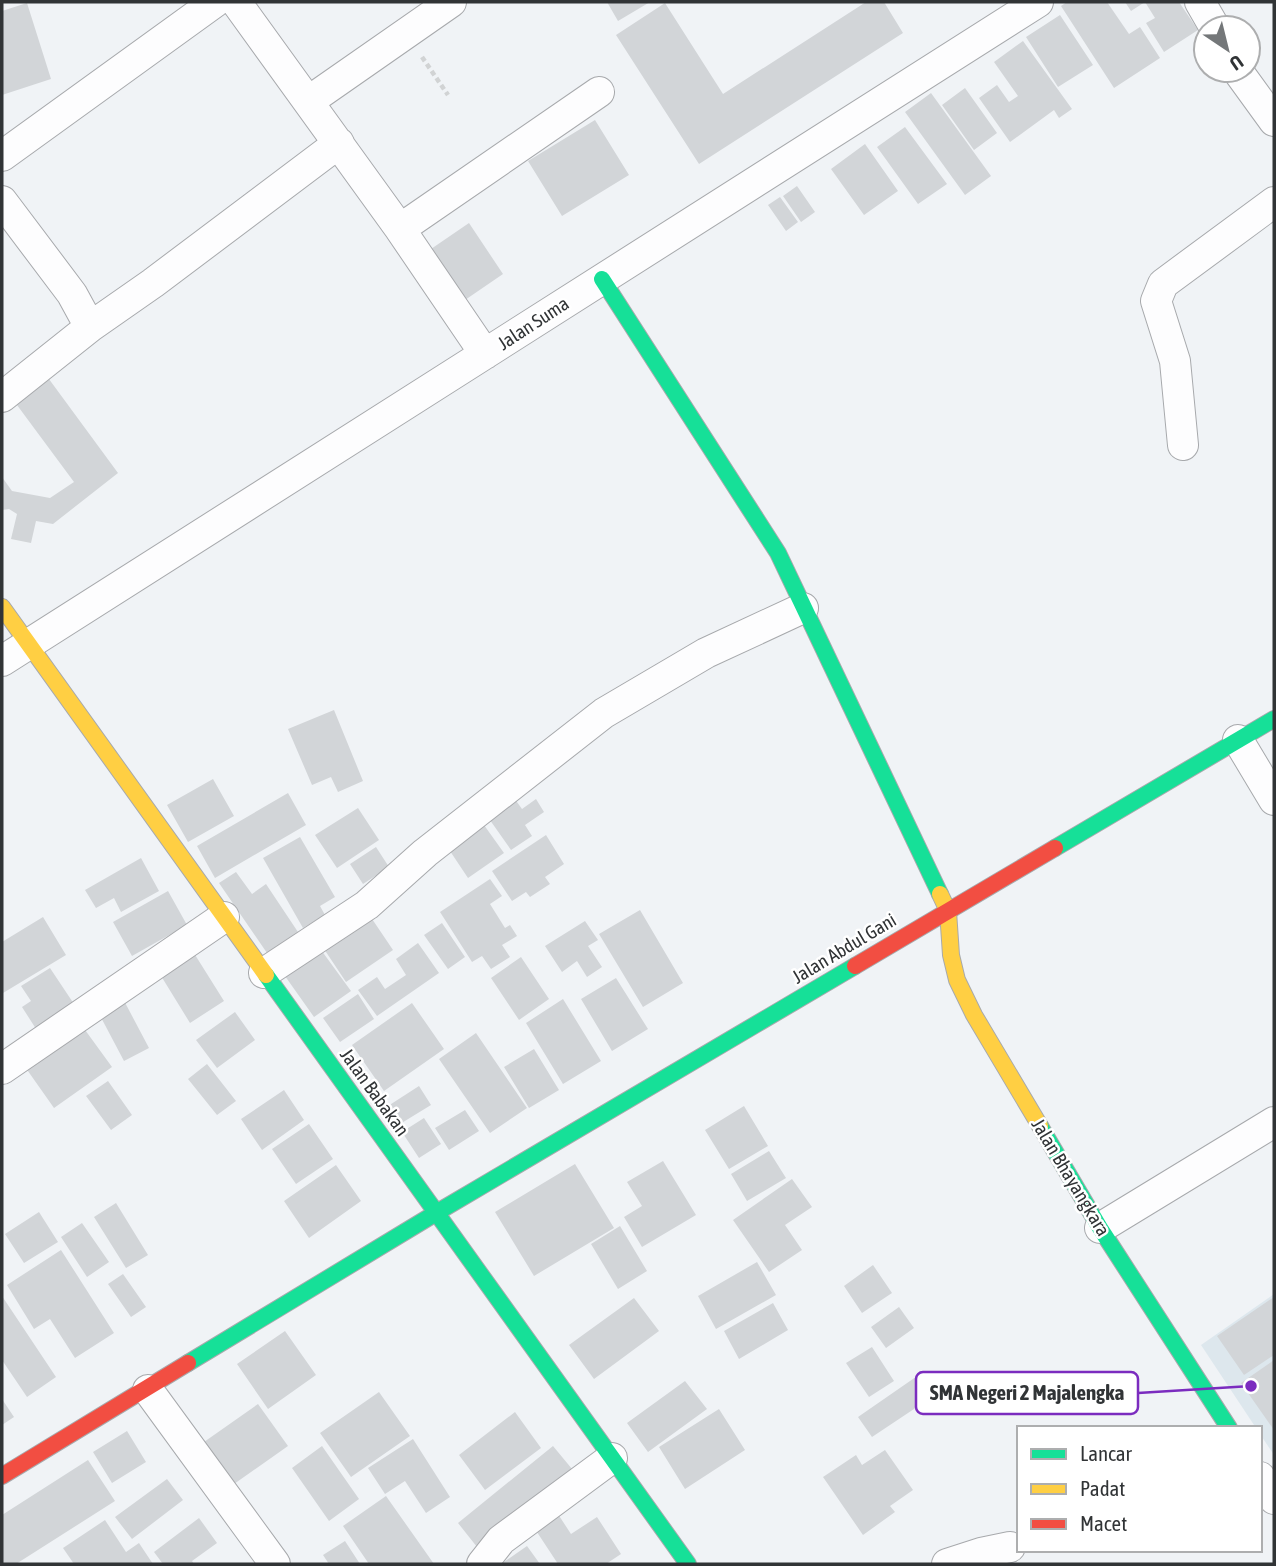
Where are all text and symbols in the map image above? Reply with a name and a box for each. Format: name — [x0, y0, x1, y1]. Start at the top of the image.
north arrow — [1192, 14, 1262, 84]
text: U — [1226, 51, 1248, 75]
street label: Jalan Suma — [493, 292, 573, 354]
street label: Jalan Abdul Gani — [788, 908, 900, 988]
street label: Jalan Babakan — [336, 1044, 414, 1140]
street label: Jalan Bhayangkara — [1027, 1114, 1115, 1240]
callout: SMA Negeri 2 Majalengka — [916, 1372, 1138, 1414]
text: SMA Negeri 2 Majalengka — [930, 1380, 1124, 1404]
legend — [1017, 1426, 1262, 1552]
text: Lancar — [1080, 1441, 1133, 1465]
text: Padat — [1080, 1476, 1125, 1500]
text: Macet — [1080, 1511, 1127, 1535]

